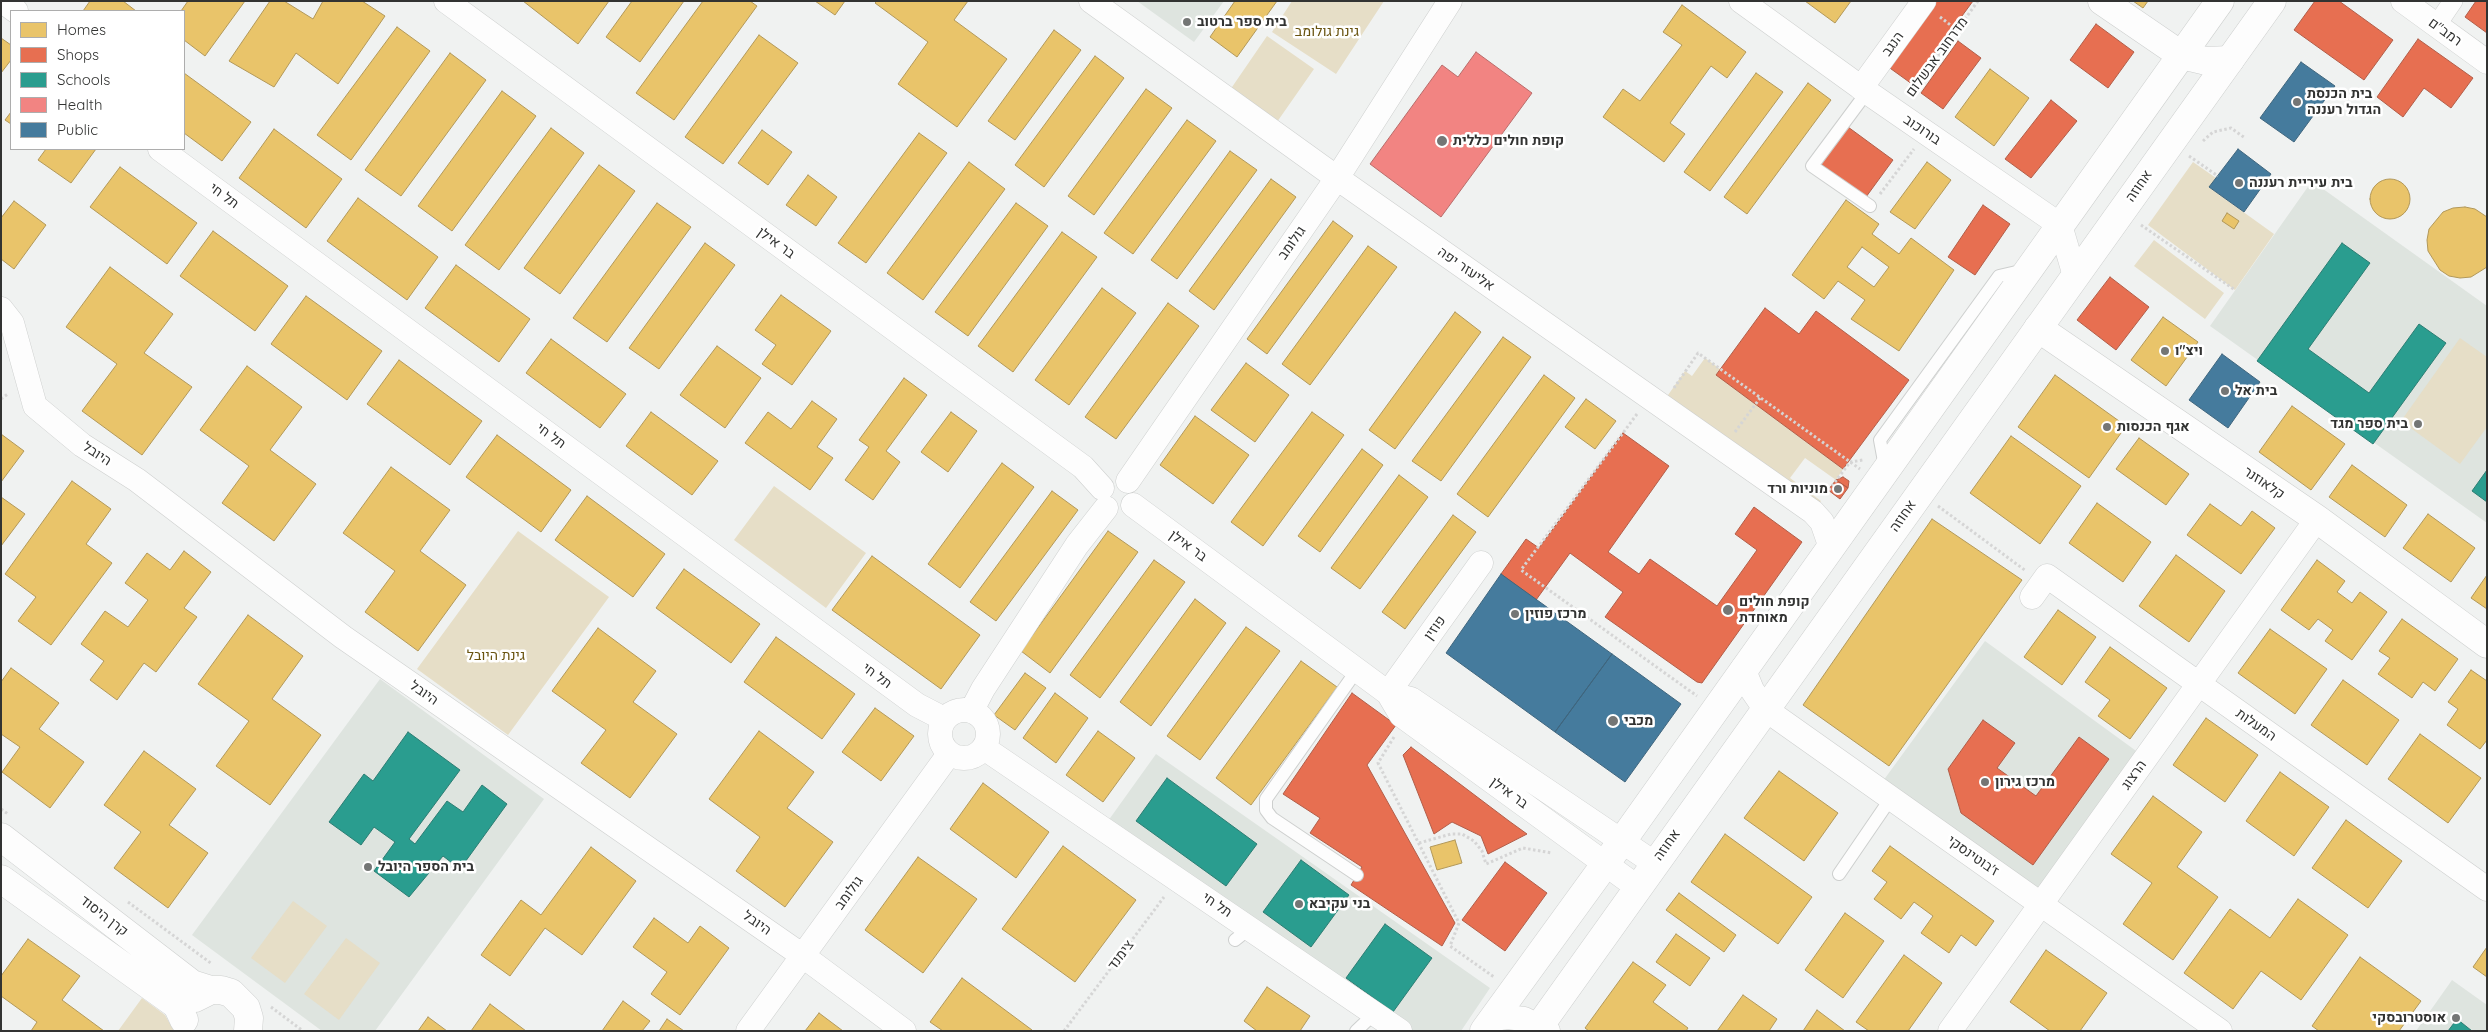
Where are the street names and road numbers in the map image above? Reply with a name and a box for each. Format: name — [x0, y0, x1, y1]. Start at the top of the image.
street label: מדרחוב אבשלום — [1902, 14, 1972, 100]
street label: רמב"ם — [2425, 14, 2465, 50]
street label: הנגב — [1879, 29, 1907, 59]
street label: בורוכוב — [1900, 111, 1944, 149]
street label: אחוזה — [2122, 167, 2156, 205]
street label: תל חי — [206, 180, 242, 212]
street label: גולומב — [1274, 223, 1310, 263]
street label: בר אילן — [754, 224, 798, 262]
street label: אליעזר יפה — [1434, 243, 1498, 295]
street label: תל חי — [533, 420, 569, 452]
street label: היובל — [79, 438, 115, 470]
street label: קלאוזנר — [2240, 463, 2288, 503]
street label: אחוזה — [1886, 497, 1920, 535]
street label: בר אילן — [1166, 527, 1210, 565]
street label: פוזין — [1421, 613, 1449, 643]
street label: תל חי — [859, 660, 895, 692]
street label: היובל — [406, 677, 442, 709]
street label: המעלות — [2233, 705, 2279, 745]
street label: הרצוג — [2118, 757, 2150, 793]
street label: בר אילן — [1487, 774, 1531, 812]
street label: אחוזה — [1650, 826, 1684, 864]
street label: ז'בוטינסקי — [1944, 832, 2002, 880]
street label: גולומב — [831, 873, 867, 913]
street label: תל חי — [1199, 889, 1235, 921]
street label: קרן היסוד — [77, 892, 131, 940]
street label: היובל — [739, 907, 775, 939]
street label: צימנד — [1104, 937, 1138, 973]

